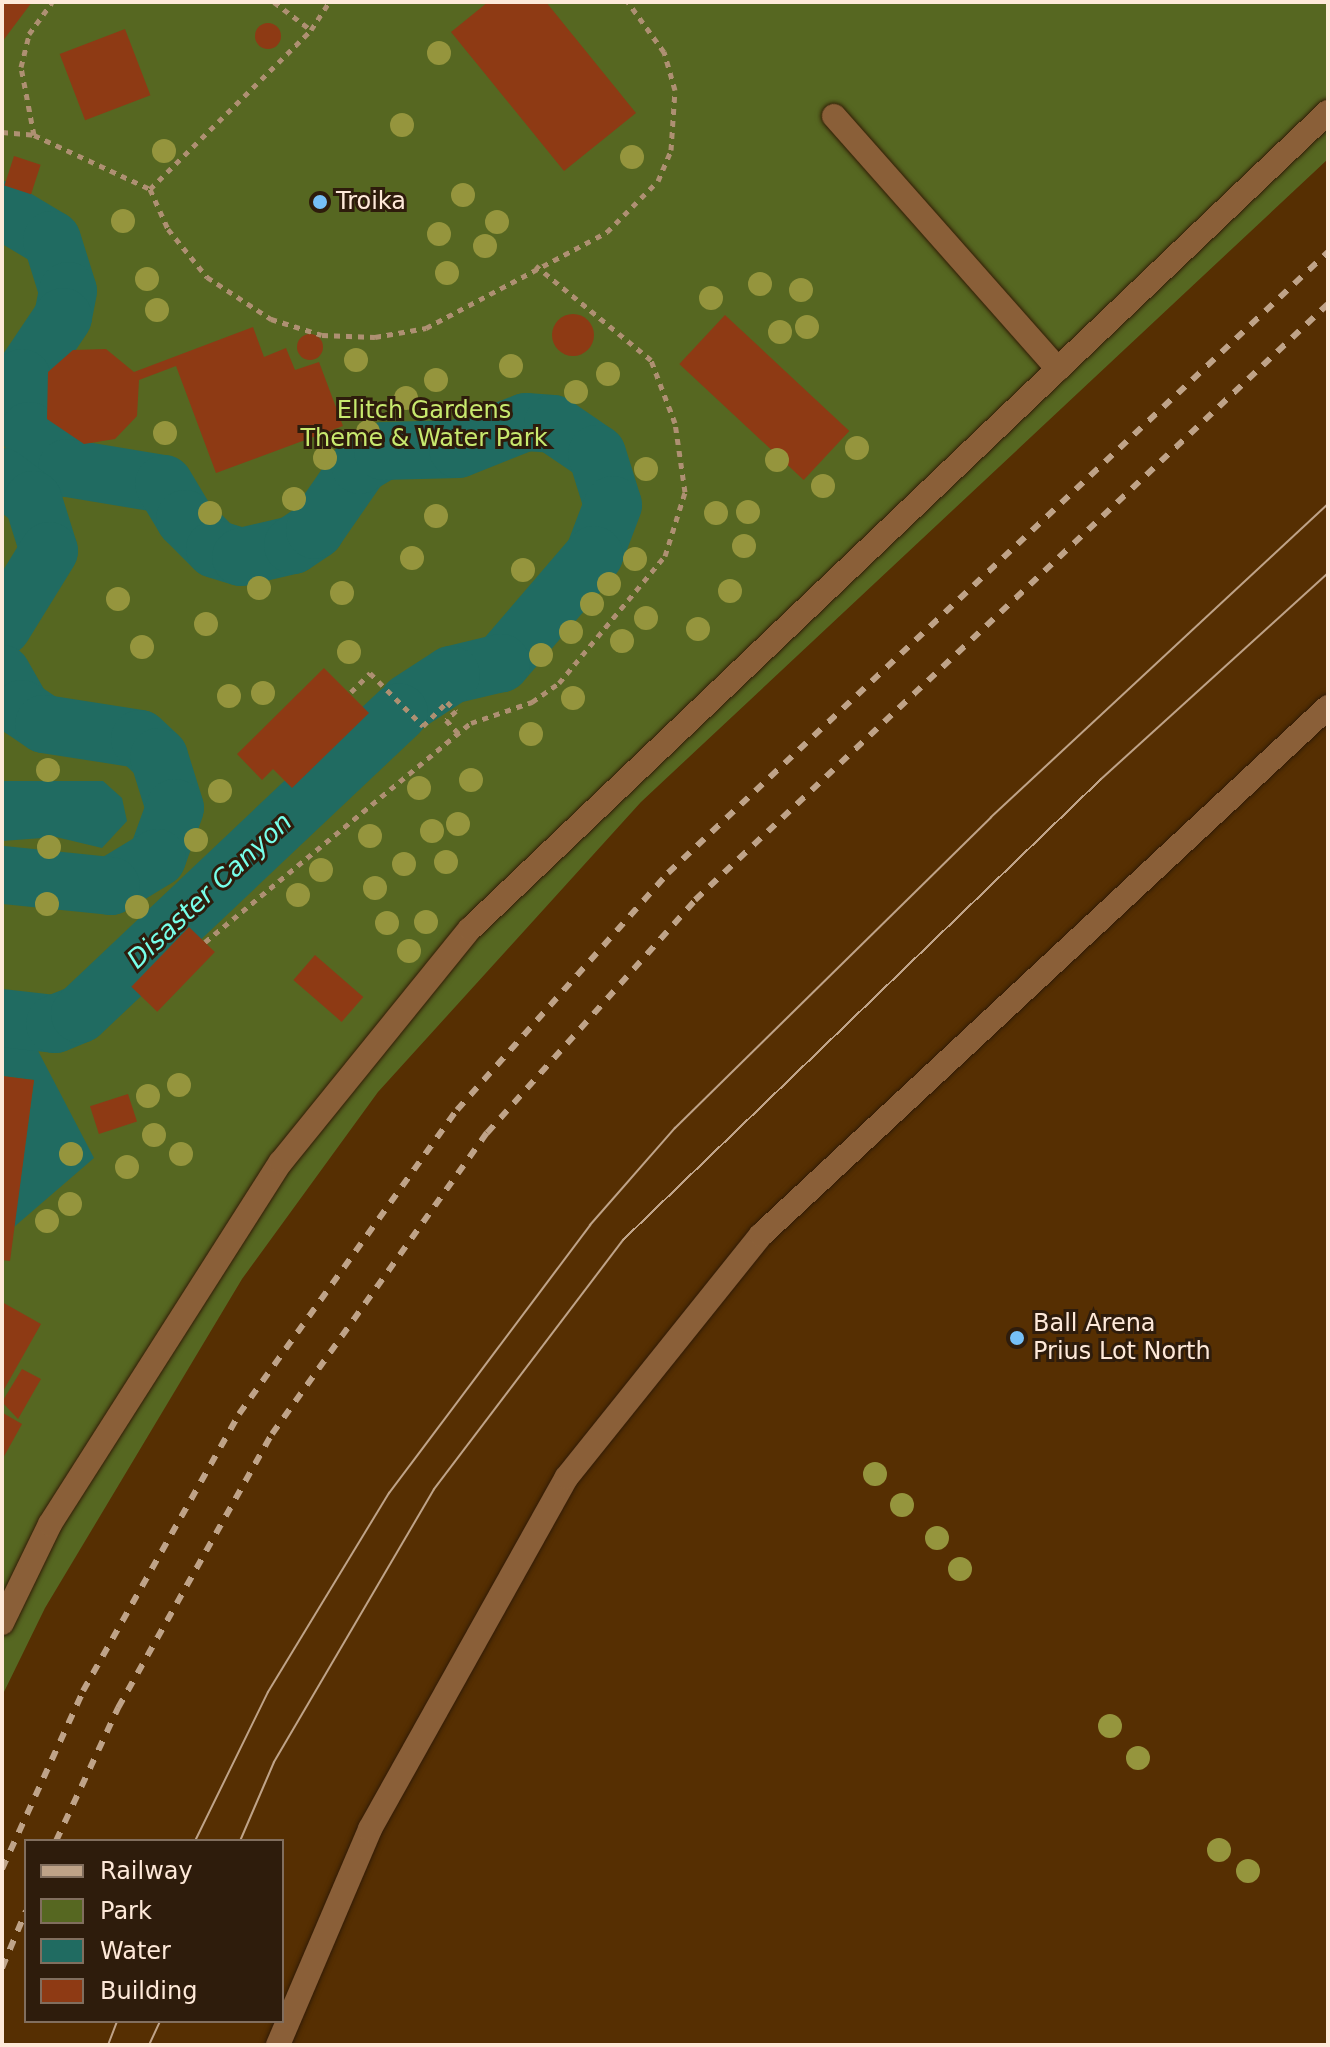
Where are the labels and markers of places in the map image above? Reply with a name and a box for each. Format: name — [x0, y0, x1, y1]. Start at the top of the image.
place label: Troika — [336, 188, 406, 216]
marker: Troika — [311, 193, 329, 211]
place label: Ball Arena Prius Lot North — [1033, 1310, 1211, 1366]
marker: Ball Arena Prius Lot North — [1008, 1329, 1026, 1347]

